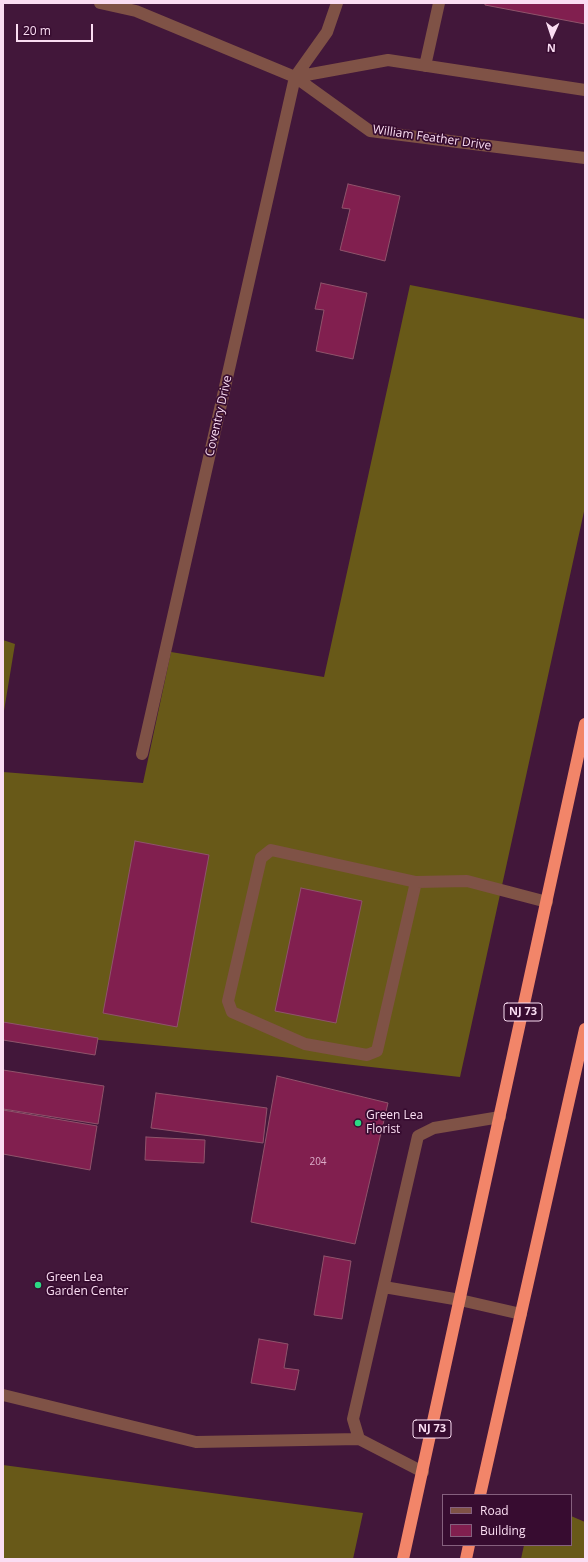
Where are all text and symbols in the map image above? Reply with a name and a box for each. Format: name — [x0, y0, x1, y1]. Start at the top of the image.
scale bar — [18, 16, 95, 42]
north arrow — [532, 16, 572, 56]
text: 20 m — [23, 22, 51, 39]
text: N — [546, 41, 556, 56]
street label: William Feather Drive — [372, 123, 492, 153]
street label: Coventry Drive — [203, 374, 235, 458]
road number: NJ 73 — [504, 1003, 542, 1021]
place label: Green Lea Florist — [366, 1109, 423, 1137]
marker: Green Lea Florist — [353, 1118, 363, 1128]
house number: 204 — [309, 1156, 327, 1168]
place label: Green Lea Garden Center — [46, 1271, 128, 1299]
marker: Green Lea Garden Center — [33, 1280, 43, 1290]
road number: NJ 73 — [413, 1420, 451, 1438]
legend — [442, 1494, 572, 1546]
text: Road — [480, 1502, 509, 1519]
text: Building — [480, 1522, 525, 1539]

